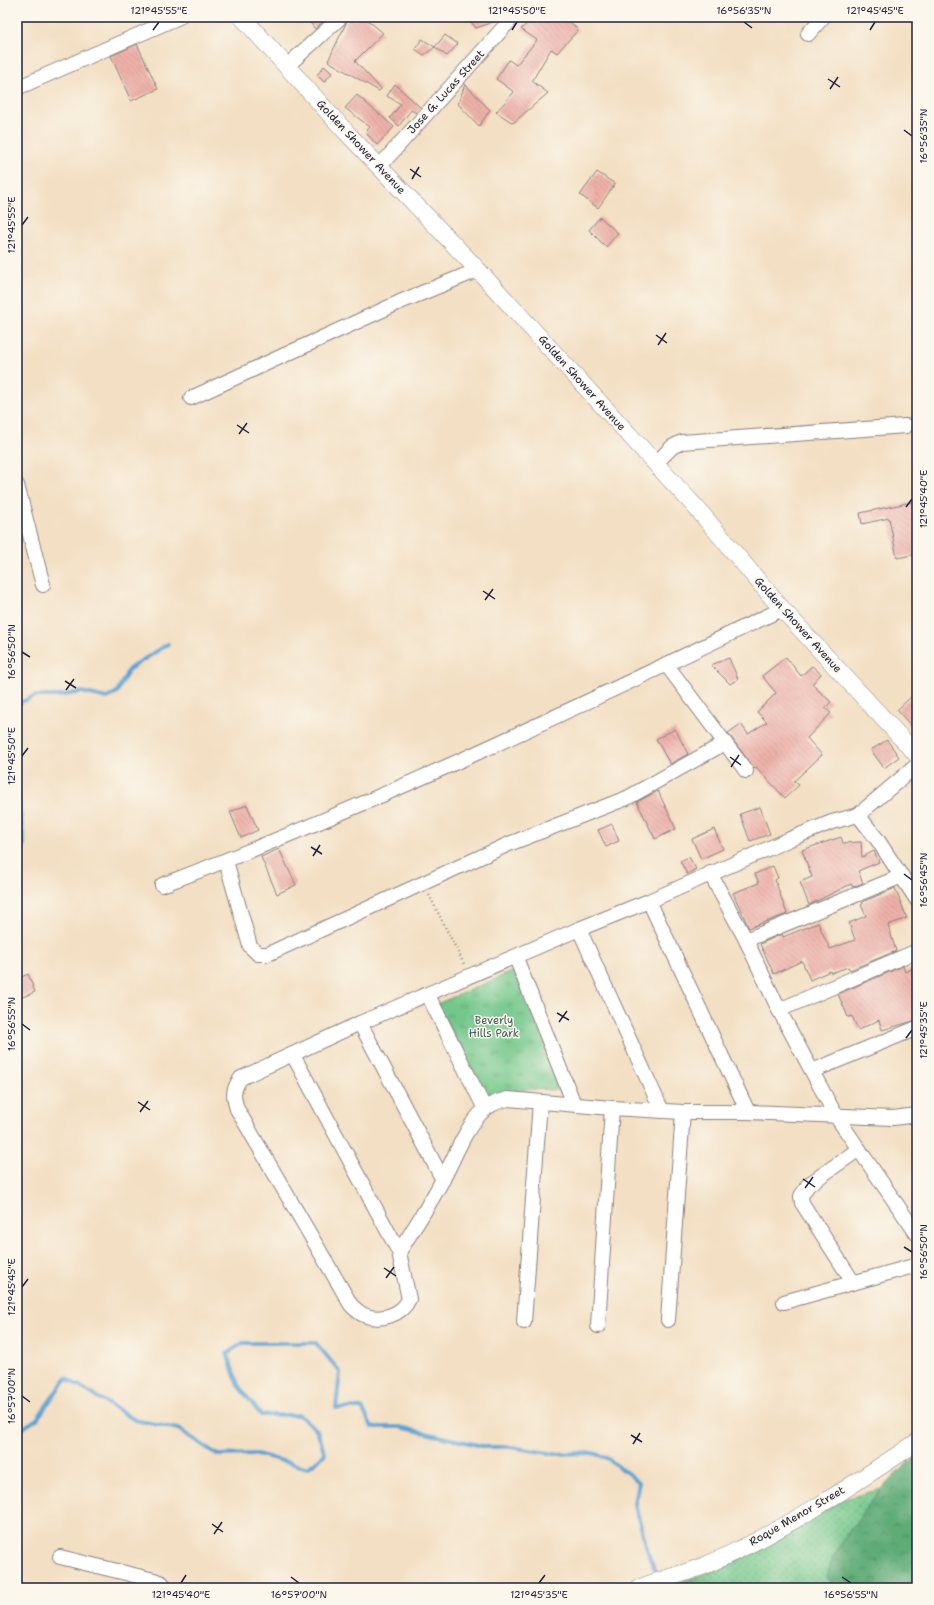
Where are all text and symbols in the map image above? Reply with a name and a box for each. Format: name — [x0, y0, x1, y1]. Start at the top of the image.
text: 121°45'55"E — [131, 4, 187, 17]
text: 121°45'50"E — [488, 4, 546, 17]
text: 16°56'35"N — [717, 4, 772, 17]
text: 121°45'45"E — [846, 4, 904, 17]
street label: Jose G. Lucas Street — [404, 47, 488, 137]
street label: Golden Shower Avenue — [313, 97, 409, 197]
text: 16°56'35"N — [917, 109, 930, 164]
text: 121°45'55"E — [5, 197, 18, 253]
street label: Golden Shower Avenue — [535, 332, 629, 434]
text: 121°45'40"E — [917, 470, 930, 528]
street label: Golden Shower Avenue — [751, 574, 845, 676]
text: 16°56'50"N — [5, 624, 18, 680]
text: 121°45'50"E — [5, 727, 18, 785]
text: 16°56'45"N — [917, 853, 930, 907]
text: 16°56'55"N — [5, 997, 18, 1051]
text: 121°45'35"E — [917, 1001, 930, 1059]
park label: Beverly Hills Park — [469, 1013, 519, 1041]
text: 16°56'50"N — [917, 1224, 930, 1280]
text: 121°45'45"E — [5, 1258, 18, 1316]
text: 16°57'00"N — [5, 1368, 18, 1424]
street label: Roque Menor Street — [747, 1482, 848, 1549]
text: 121°45'40"E — [152, 1588, 210, 1601]
text: 16°57'00"N — [271, 1588, 327, 1601]
text: 121°45'35"E — [510, 1588, 568, 1601]
text: 16°56'55"N — [824, 1588, 878, 1601]

